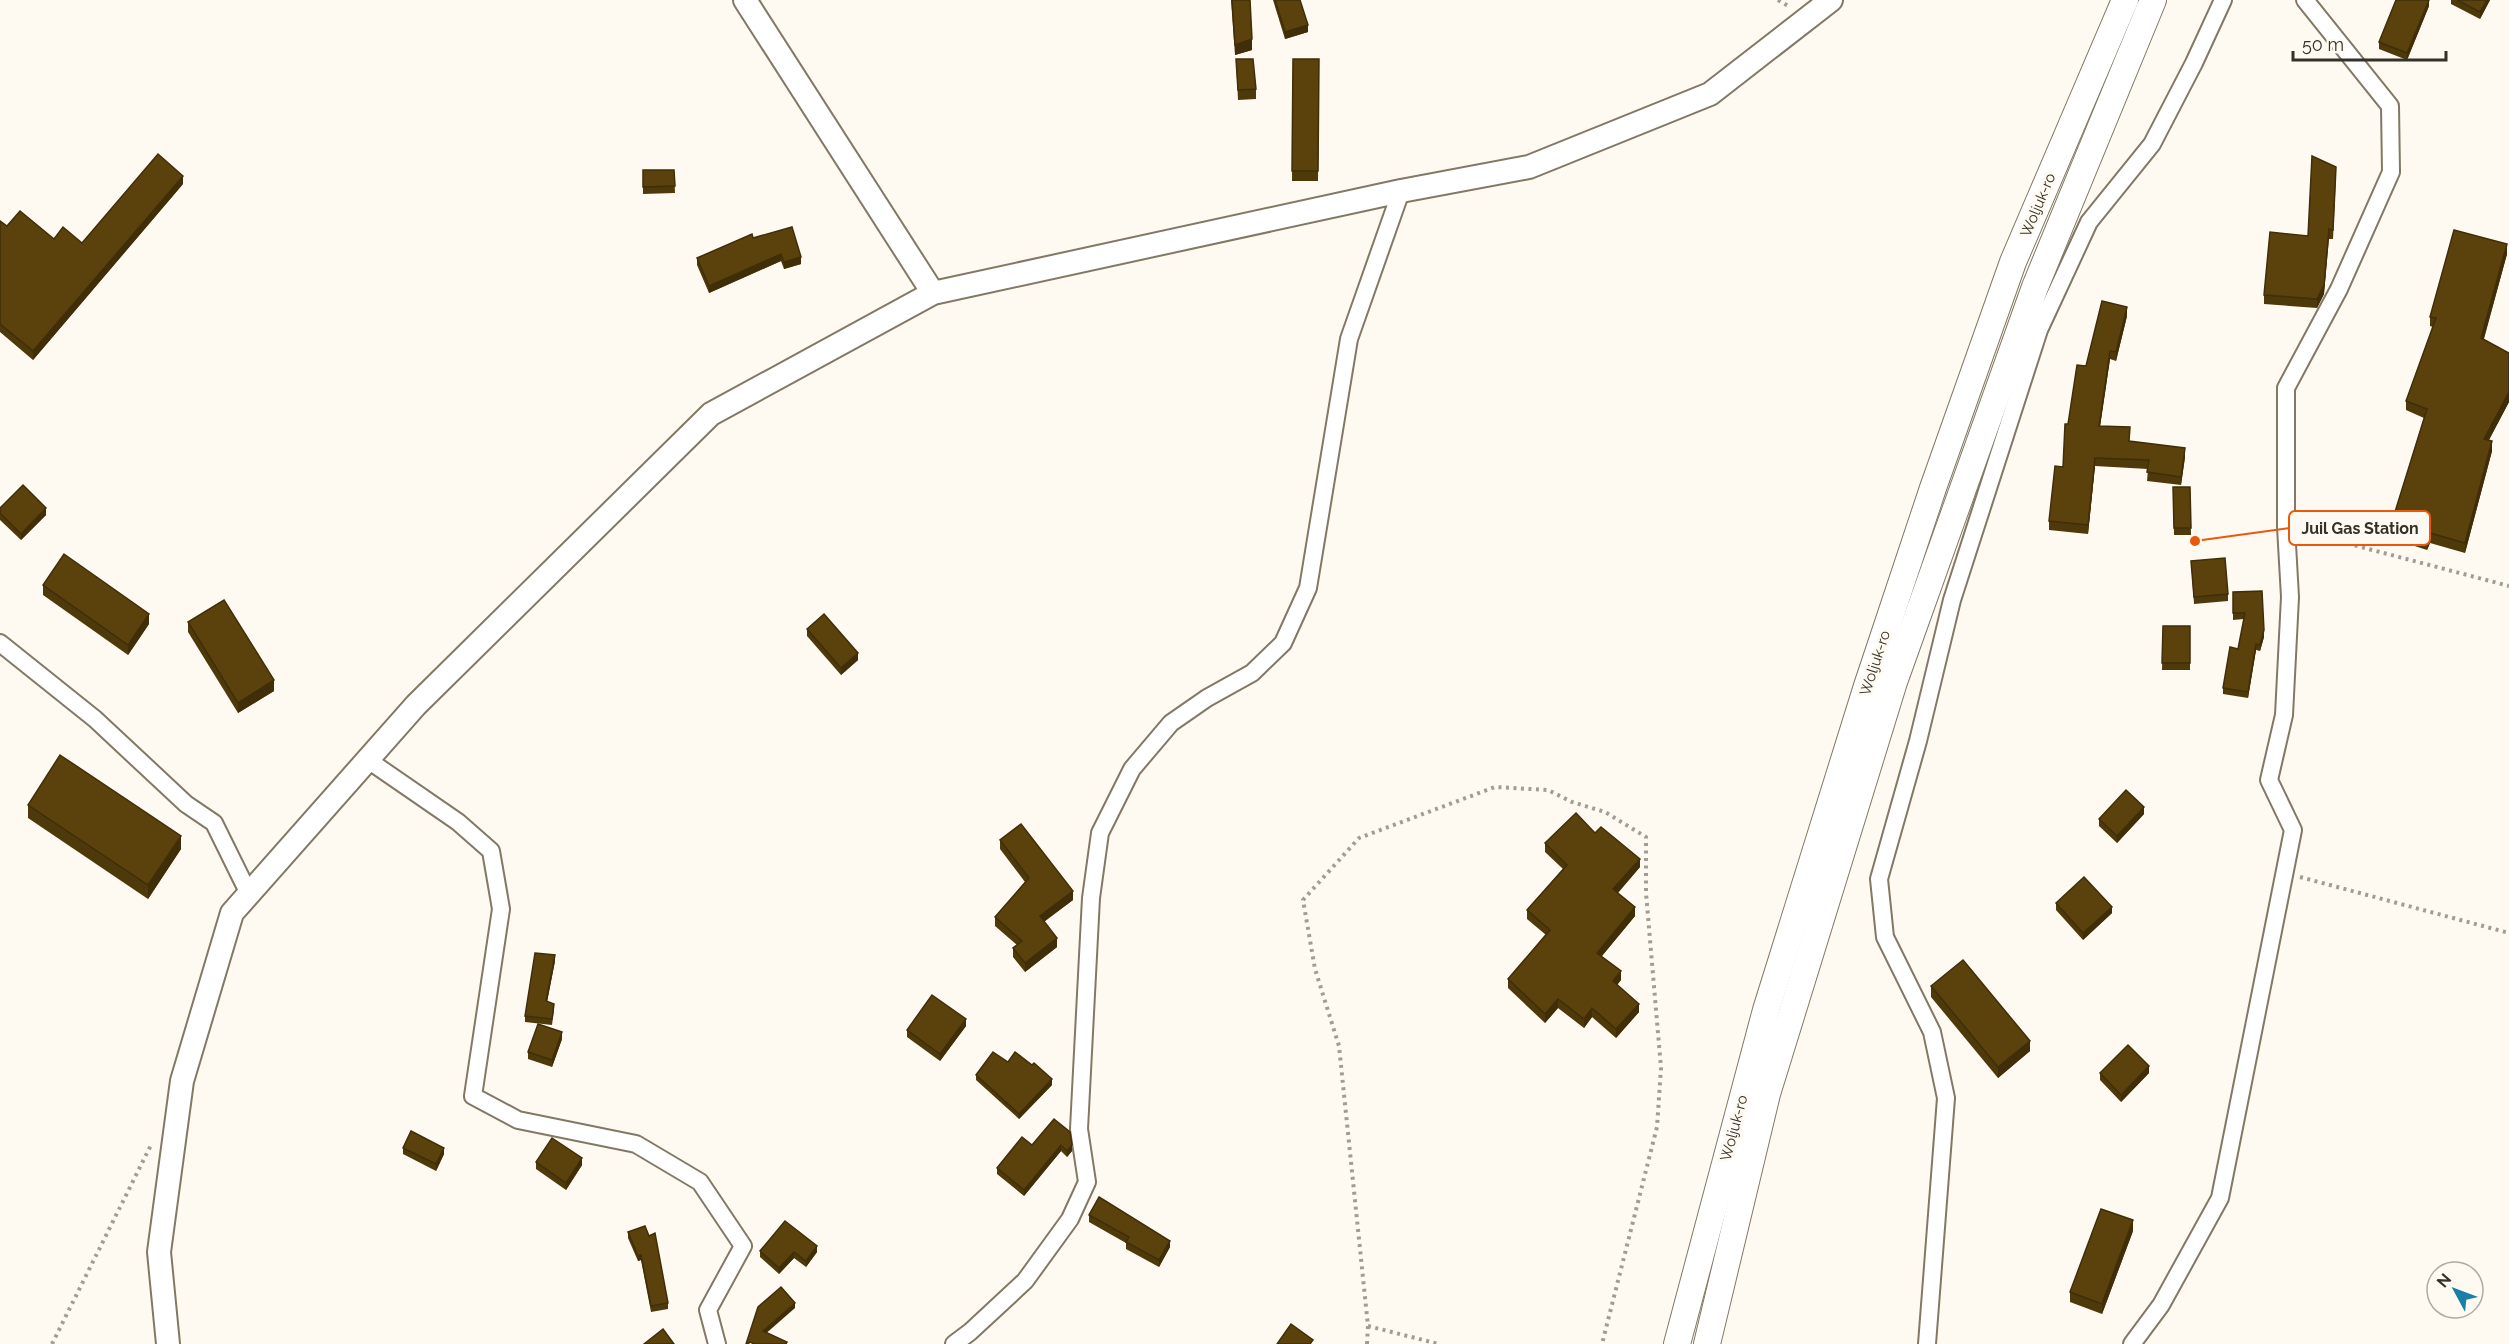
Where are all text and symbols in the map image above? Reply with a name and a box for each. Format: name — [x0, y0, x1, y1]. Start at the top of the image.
scale bar — [2293, 24, 2446, 62]
text: 50 m — [2302, 34, 2344, 55]
street label: Woljuk-ro — [2017, 170, 2060, 240]
callout: Juil Gas Station — [2289, 511, 2430, 545]
text: Juil Gas Station — [2301, 519, 2419, 538]
street label: Woljuk-ro — [1856, 628, 1894, 698]
street label: Woljuk-ro — [1717, 1093, 1751, 1163]
north arrow — [2425, 1260, 2485, 1320]
text: N — [2433, 1270, 2455, 1291]

